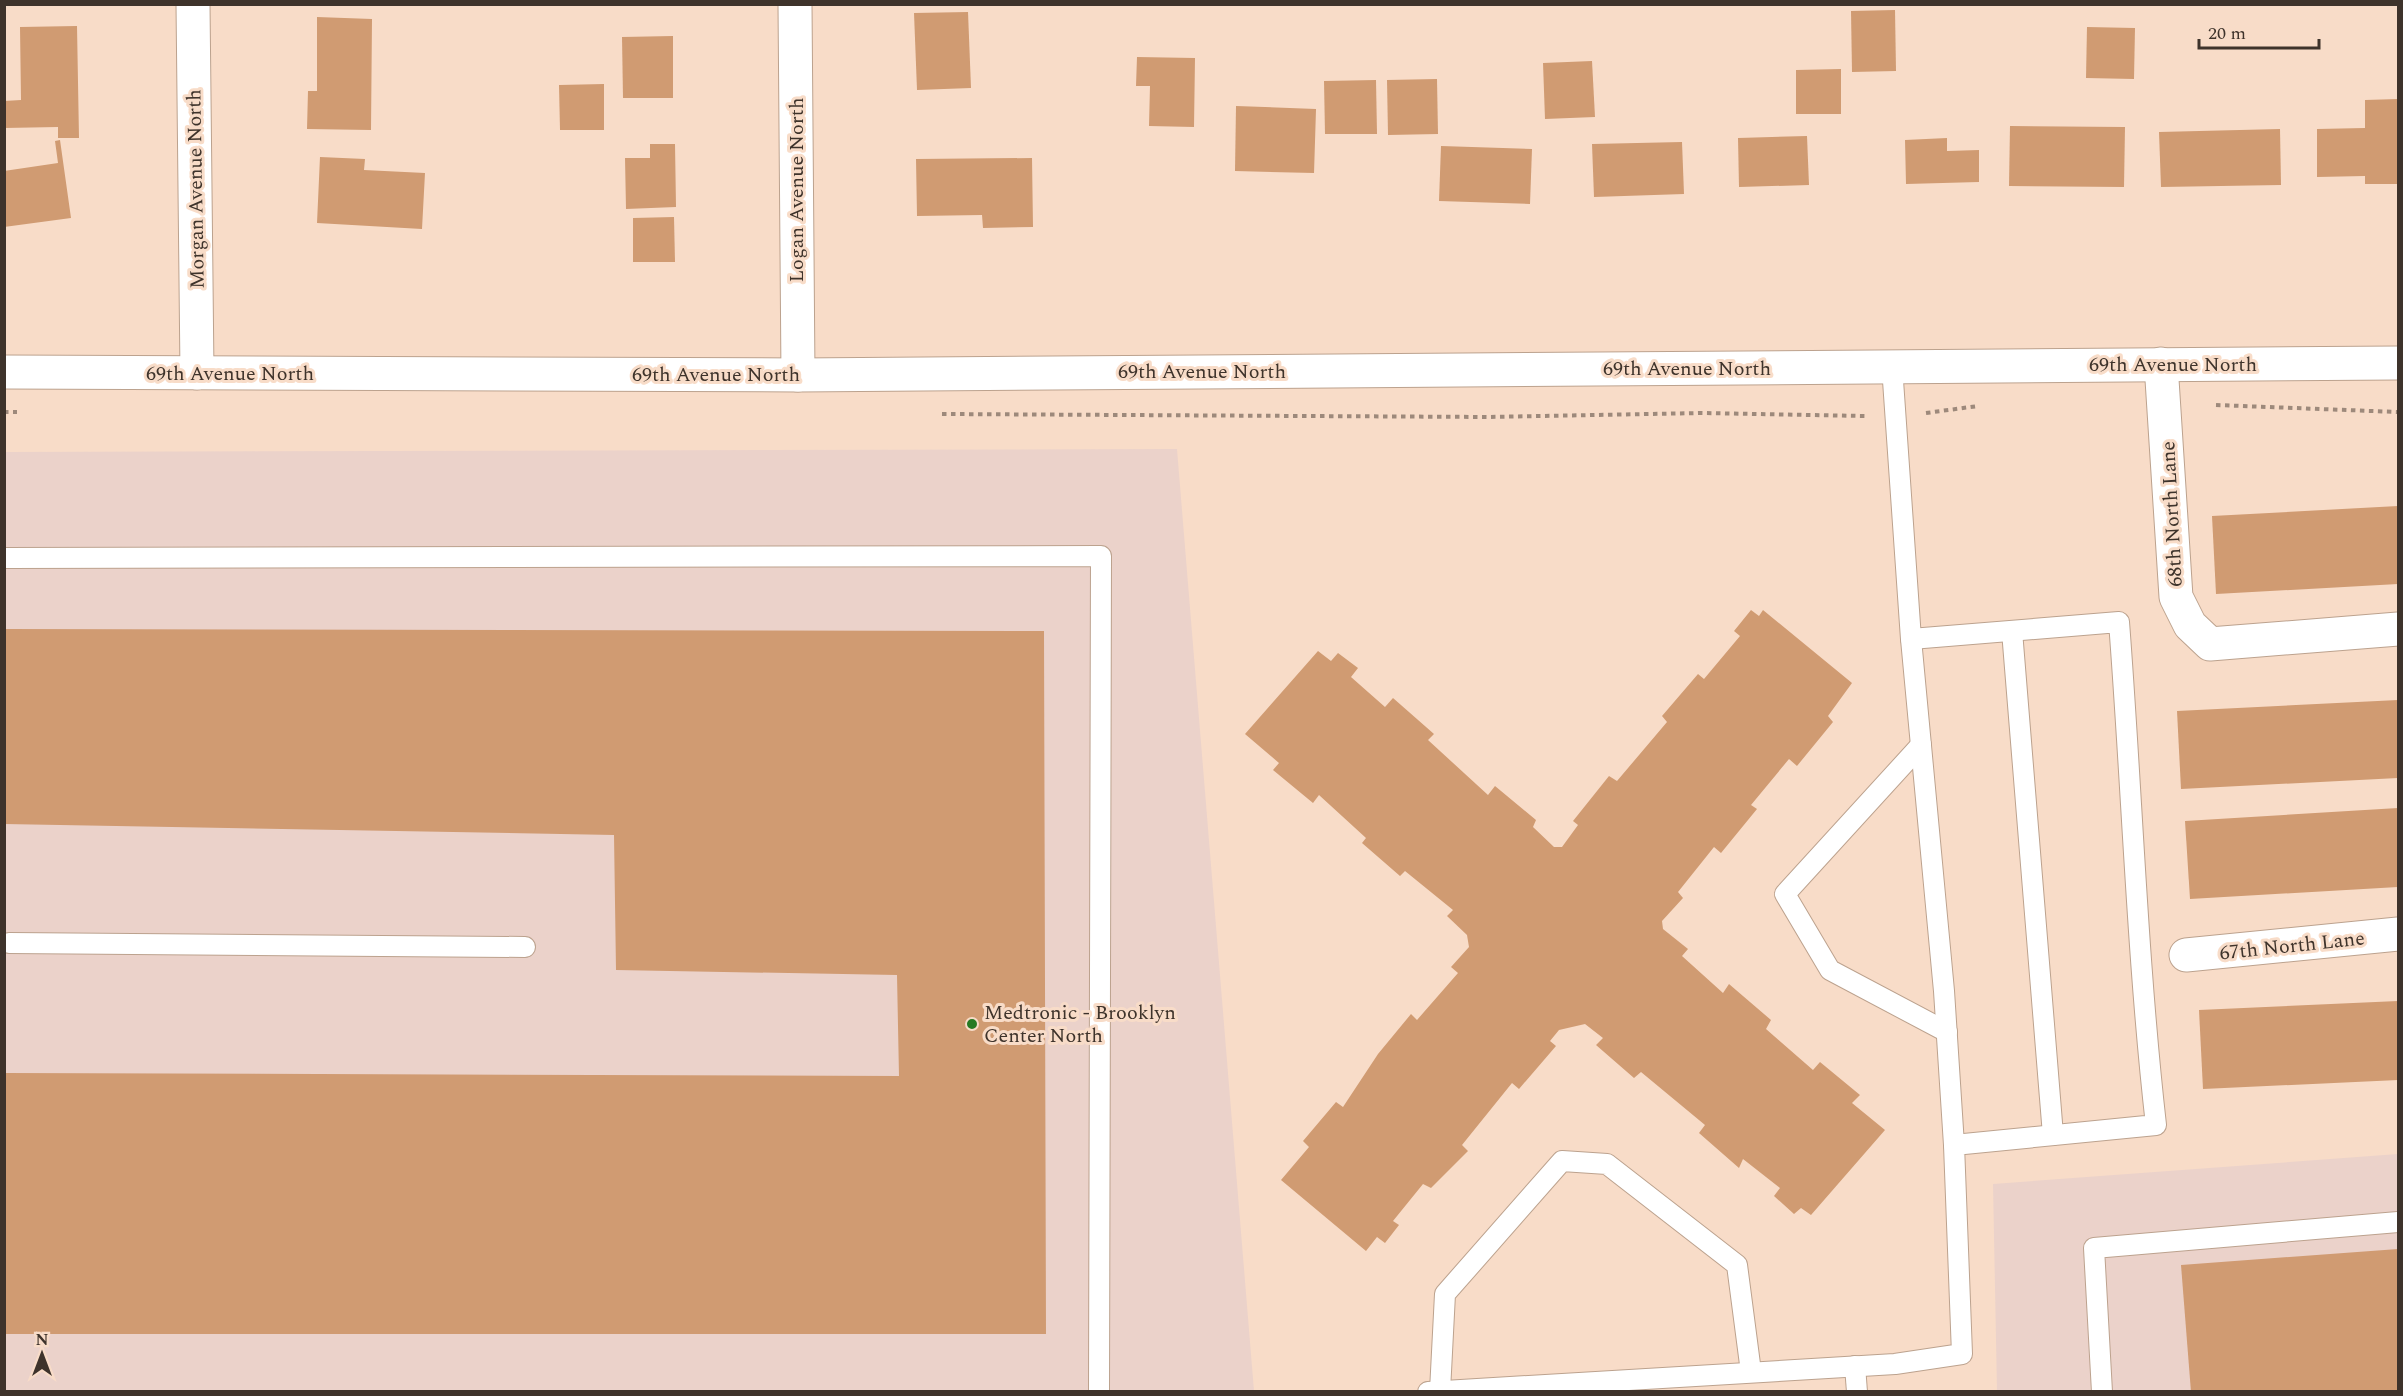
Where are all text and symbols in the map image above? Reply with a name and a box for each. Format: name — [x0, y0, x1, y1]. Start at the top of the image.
scale bar — [2199, 12, 2319, 50]
text: 20 m — [2208, 20, 2246, 47]
street label: Morgan Avenue North — [179, 89, 213, 289]
street label: Logan Avenue North — [782, 97, 812, 283]
street label: 69th Avenue North — [2089, 350, 2257, 380]
street label: 69th Avenue North — [1603, 354, 1771, 384]
street label: 69th Avenue North — [1118, 357, 1286, 387]
street label: 69th Avenue North — [146, 359, 314, 389]
street label: 69th Avenue North — [632, 360, 800, 390]
street label: 68th North Lane — [2153, 440, 2191, 588]
street label: 67th North Lane — [2218, 923, 2366, 969]
place label: Medtronic - Brooklyn Center North — [984, 998, 1176, 1051]
marker: Medtronic - Brooklyn Center North — [965, 1017, 979, 1031]
north arrow — [12, 1324, 72, 1384]
text: N — [35, 1328, 49, 1352]

